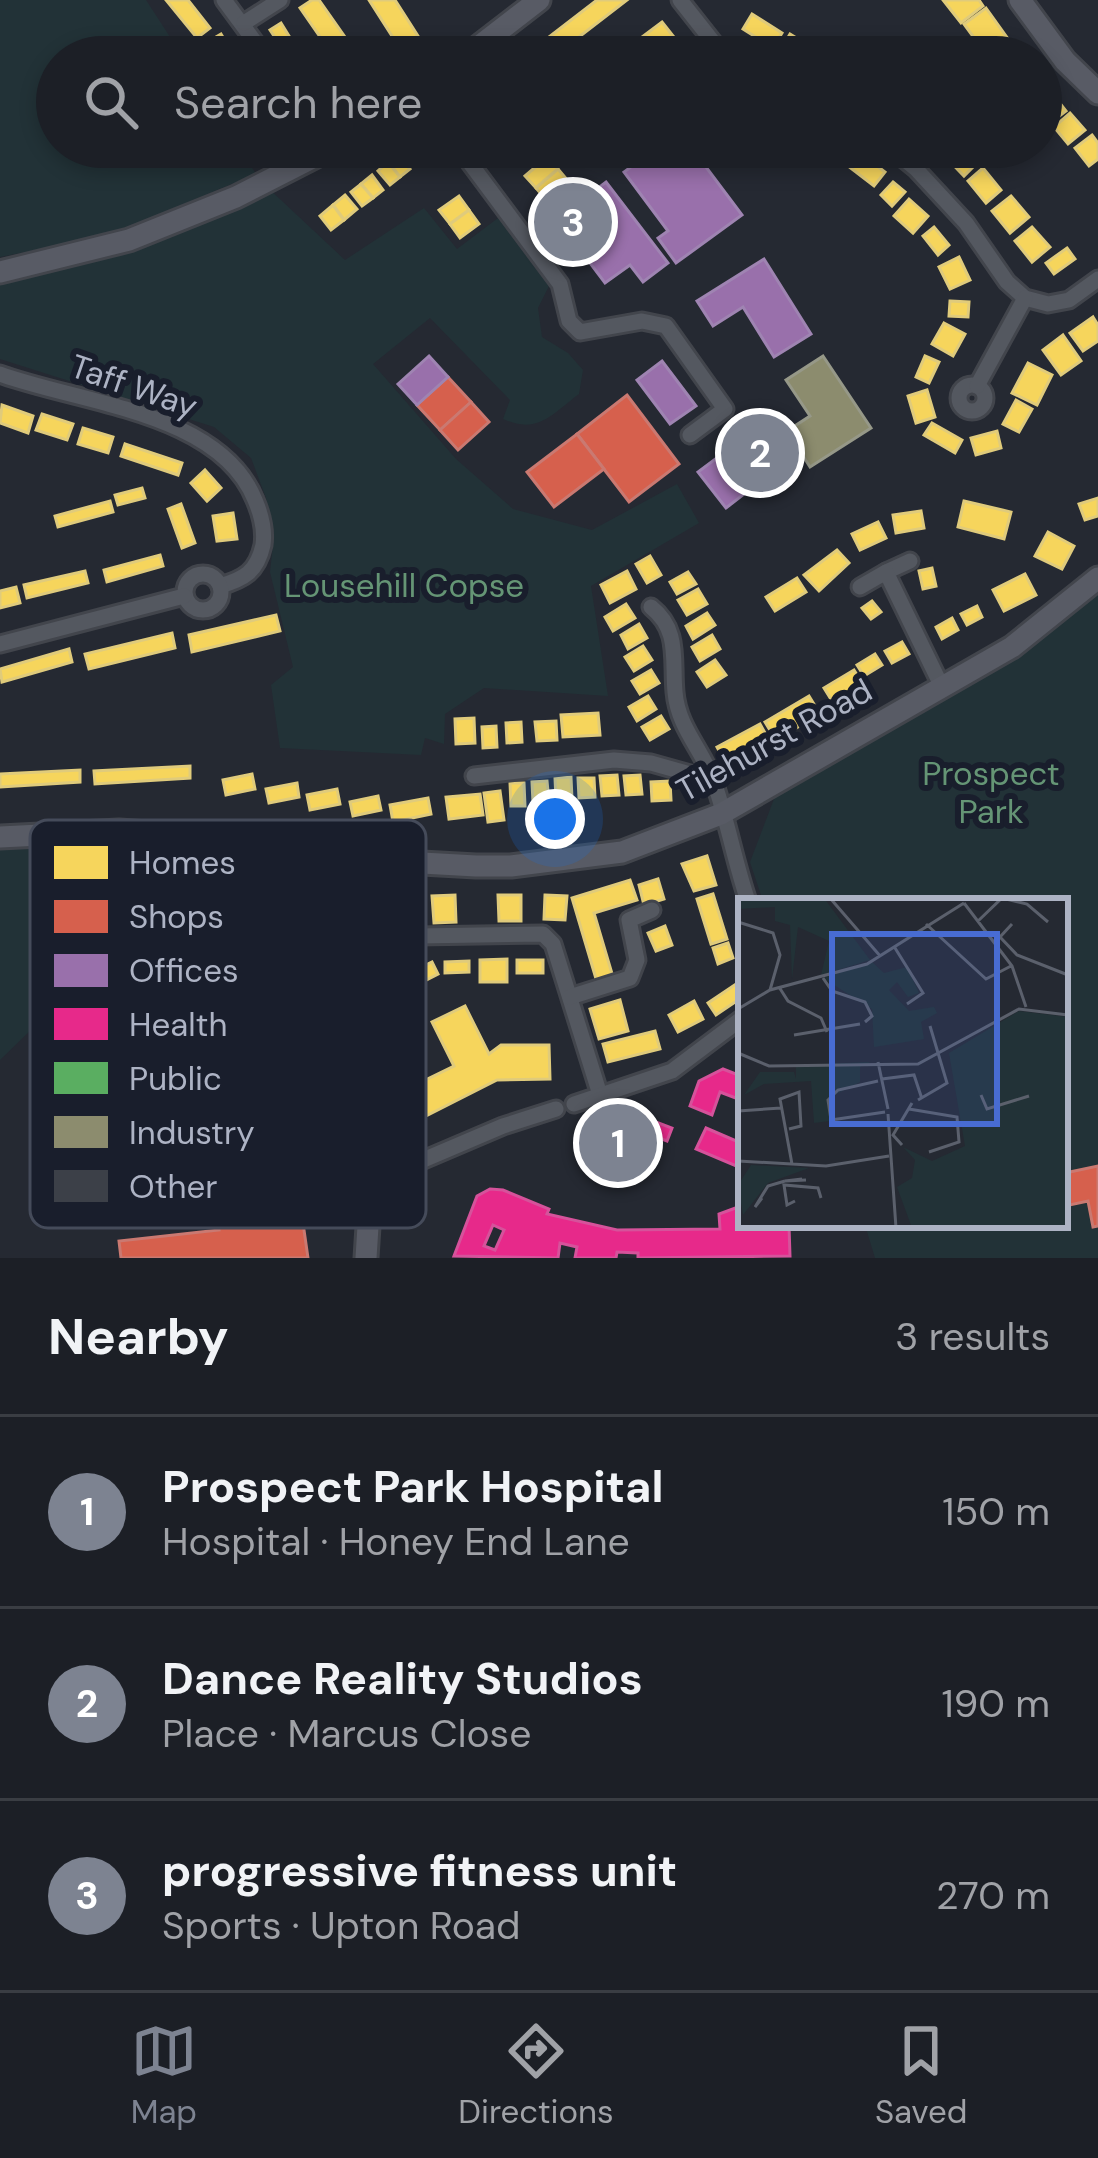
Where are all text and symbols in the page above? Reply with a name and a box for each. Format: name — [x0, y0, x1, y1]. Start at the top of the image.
search box — [36, 36, 1062, 168]
icon: search — [78, 69, 144, 135]
text: Search here — [174, 73, 422, 132]
pin: 3 — [534, 177, 612, 267]
street label: Taff Way — [65, 344, 203, 428]
pin: 2 — [721, 408, 799, 498]
park label: Lousehill Copse — [284, 564, 524, 607]
street label: Tilehurst Road — [669, 669, 879, 811]
park label: Prospect Park — [922, 752, 1060, 833]
your location — [525, 789, 585, 849]
legend — [30, 820, 426, 1228]
text: Homes — [129, 841, 236, 884]
text: Shops — [129, 895, 224, 938]
inset map — [738, 898, 1068, 1228]
text: Offices — [129, 949, 239, 992]
text: Health — [129, 1003, 227, 1046]
text: Public — [129, 1057, 222, 1100]
pin: 1 — [579, 1098, 657, 1188]
text: Industry — [129, 1111, 255, 1154]
text: Other — [129, 1165, 217, 1208]
text: Nearby — [48, 1303, 229, 1370]
text: 3 results — [895, 1311, 1050, 1362]
text: Prospect Park Hospital — [162, 1457, 663, 1516]
text: 1 — [80, 1486, 94, 1537]
text: 150 m — [942, 1486, 1050, 1537]
text: Hospital · Honey End Lane — [162, 1516, 630, 1567]
text: Dance Reality Studios — [162, 1649, 643, 1708]
text: 2 — [76, 1678, 98, 1729]
text: 190 m — [942, 1678, 1050, 1729]
text: Place · Marcus Close — [162, 1708, 531, 1759]
text: progressive fitness unit — [162, 1841, 677, 1900]
text: 3 — [75, 1870, 99, 1921]
text: 270 m — [936, 1870, 1050, 1921]
text: Sports · Upton Road — [162, 1900, 521, 1951]
tab: Map — [131, 2018, 197, 2133]
tab: Directions — [458, 2018, 614, 2133]
tab: Saved — [875, 2018, 967, 2133]

